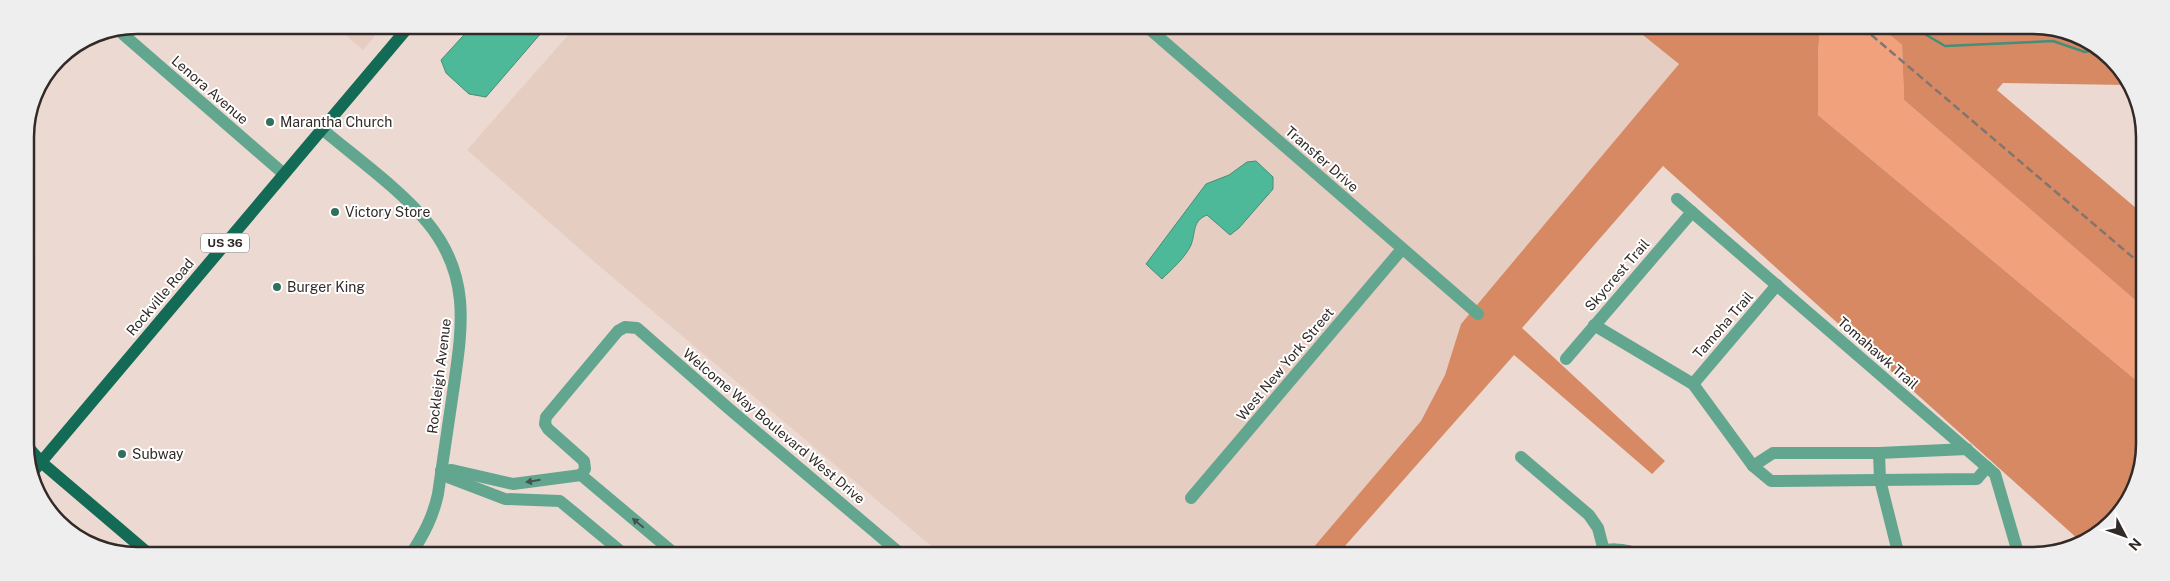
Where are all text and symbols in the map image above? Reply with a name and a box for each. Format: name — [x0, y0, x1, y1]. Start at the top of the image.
street label: Lenora Avenue — [168, 52, 252, 128]
place label: Marantha Church — [280, 114, 392, 130]
marker: Marantha Church — [264, 116, 276, 128]
street label: Transfer Drive — [1282, 123, 1362, 195]
place label: Victory Store — [345, 204, 430, 220]
marker: Victory Store — [329, 206, 341, 218]
road number: US 36 — [201, 234, 249, 252]
street label: Skycrest Trail — [1581, 236, 1653, 314]
street label: Rockville Road — [123, 255, 197, 339]
place label: Burger King — [287, 279, 365, 295]
marker: Burger King — [271, 281, 283, 293]
street label: Tamoha Trail — [1690, 288, 1756, 362]
street label: West New York Street — [1233, 304, 1337, 424]
street label: Tomahawk Trail — [1834, 314, 1922, 392]
street label: Rockleigh Avenue — [424, 317, 454, 435]
street label: Welcome Way Boulevard West Drive — [680, 345, 868, 507]
place label: Subway — [132, 446, 184, 462]
marker: Subway — [116, 448, 128, 460]
one-way arrow — [524, 477, 540, 485]
north arrow — [2100, 511, 2150, 561]
one-way arrow — [631, 517, 644, 528]
text: N — [2125, 535, 2144, 554]

